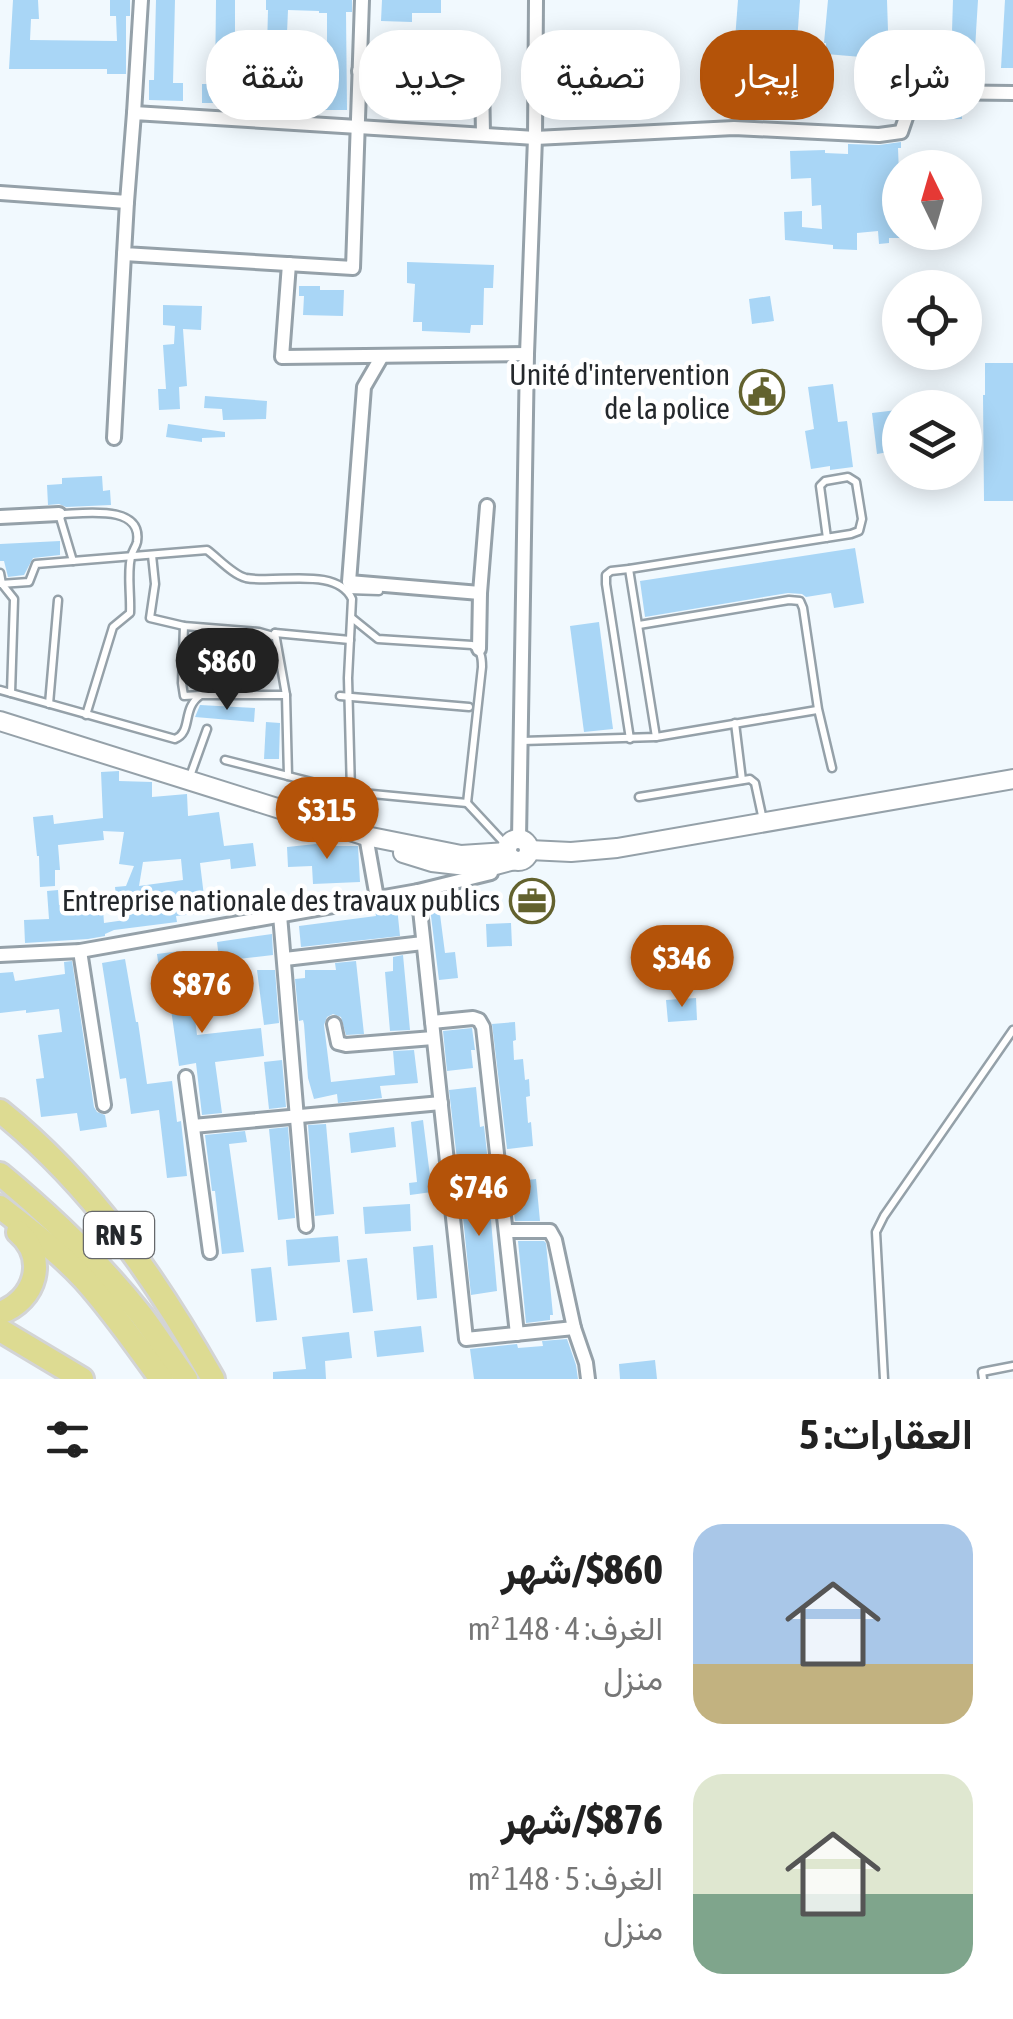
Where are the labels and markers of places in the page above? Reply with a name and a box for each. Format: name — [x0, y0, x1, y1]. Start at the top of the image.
place label: Unité d'intervention de la police — [509, 357, 730, 425]
public building icon: Unité d'intervention de la police — [739, 369, 785, 415]
pin: $860 — [168, 628, 286, 713]
pin: $315 — [268, 777, 386, 862]
office icon: Entreprise nationale des travaux publics — [509, 878, 555, 924]
place label: Entreprise nationale des travaux publics — [62, 883, 500, 917]
pin: $346 — [623, 925, 741, 1010]
pin: $876 — [143, 951, 261, 1036]
pin: $746 — [420, 1154, 538, 1239]

